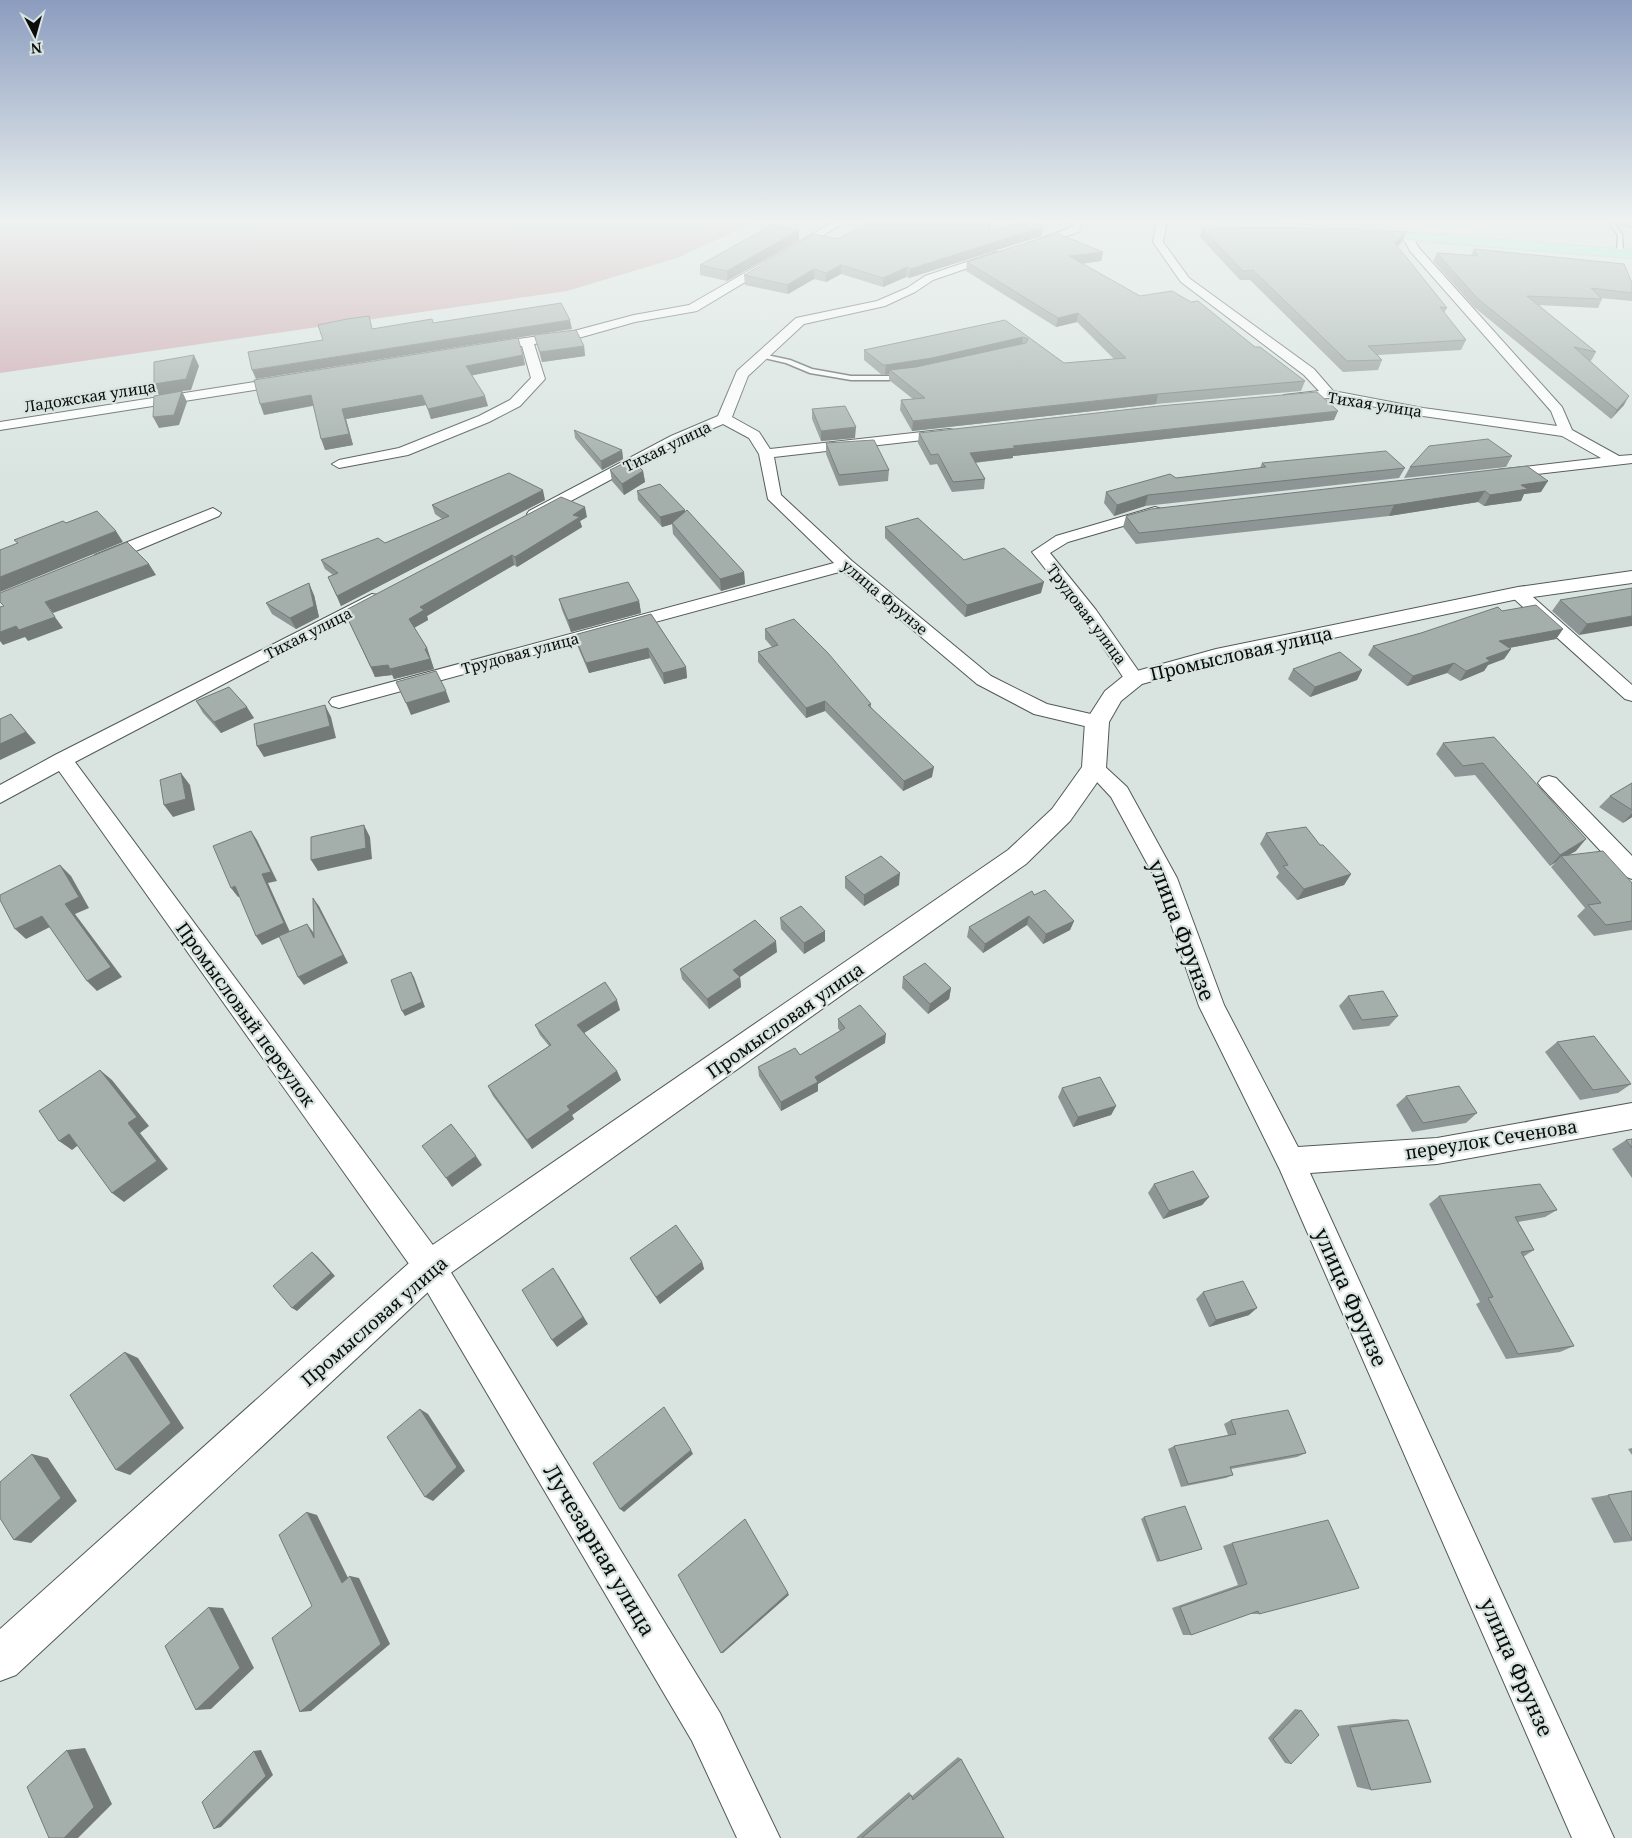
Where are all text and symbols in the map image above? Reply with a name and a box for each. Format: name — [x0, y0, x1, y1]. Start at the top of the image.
north arrow — [10, 10, 60, 60]
text: N — [30, 38, 43, 58]
street label: Ладожская улица — [23, 376, 157, 416]
street label: Тихая улица — [1326, 387, 1424, 421]
street label: Тихая улица — [620, 416, 714, 476]
street label: улица Фрунзе — [838, 555, 932, 639]
street label: Трудовая улица — [1043, 560, 1131, 668]
street label: Тихая улица — [261, 602, 355, 664]
street label: Промысловая улица — [1147, 620, 1335, 686]
street label: Трудовая улица — [459, 628, 581, 678]
street label: улица Фрунзе — [1142, 855, 1222, 1005]
street label: Промысловый переулок — [171, 917, 321, 1111]
street label: Промысловая улица — [702, 957, 868, 1083]
street label: переулок Сеченова — [1403, 1114, 1579, 1164]
street label: улица Фрунзе — [1308, 1223, 1394, 1371]
street label: Промысловая улица — [296, 1251, 452, 1391]
street label: Лучезарная улица — [538, 1459, 662, 1641]
street label: улица Фрунзе — [1474, 1593, 1560, 1741]

